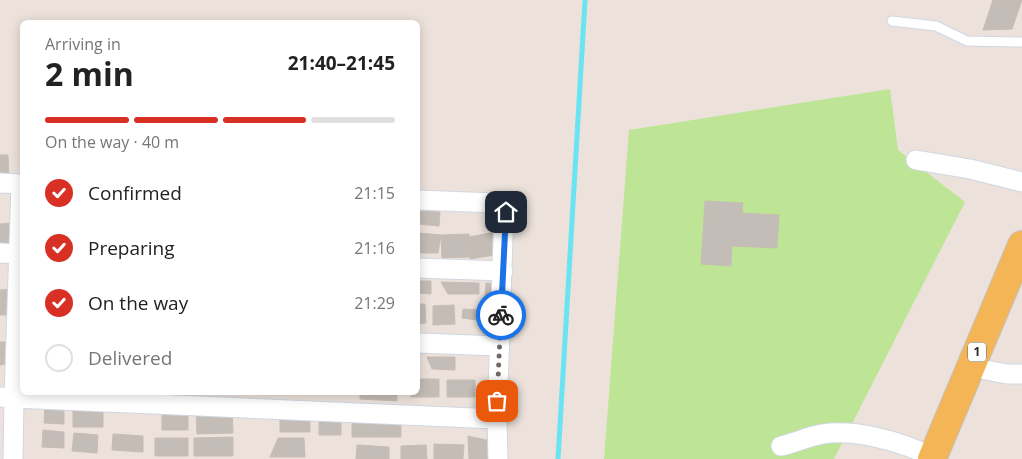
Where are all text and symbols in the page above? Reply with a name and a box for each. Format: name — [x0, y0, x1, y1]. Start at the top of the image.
text: Arriving in — [45, 33, 121, 55]
text: 21:40–21:45 — [288, 50, 395, 76]
text: 2 min — [45, 52, 134, 95]
text: On the way · 40 m — [45, 131, 179, 153]
icon: check — [45, 179, 73, 207]
text: Confirmed — [88, 180, 182, 206]
text: 21:15 — [354, 182, 395, 204]
pin — [485, 191, 527, 233]
icon: home — [492, 198, 520, 226]
icon: check — [45, 234, 73, 262]
text: Preparing — [88, 235, 175, 261]
text: 21:16 — [354, 237, 395, 259]
icon: check — [45, 289, 73, 317]
text: On the way — [88, 290, 188, 316]
courier — [476, 290, 526, 340]
text: 21:29 — [354, 292, 395, 314]
icon: bike — [487, 301, 515, 329]
road number: 1 — [968, 342, 986, 362]
text: Delivered — [88, 345, 172, 371]
pin — [476, 380, 518, 422]
icon: bag — [483, 387, 511, 415]

